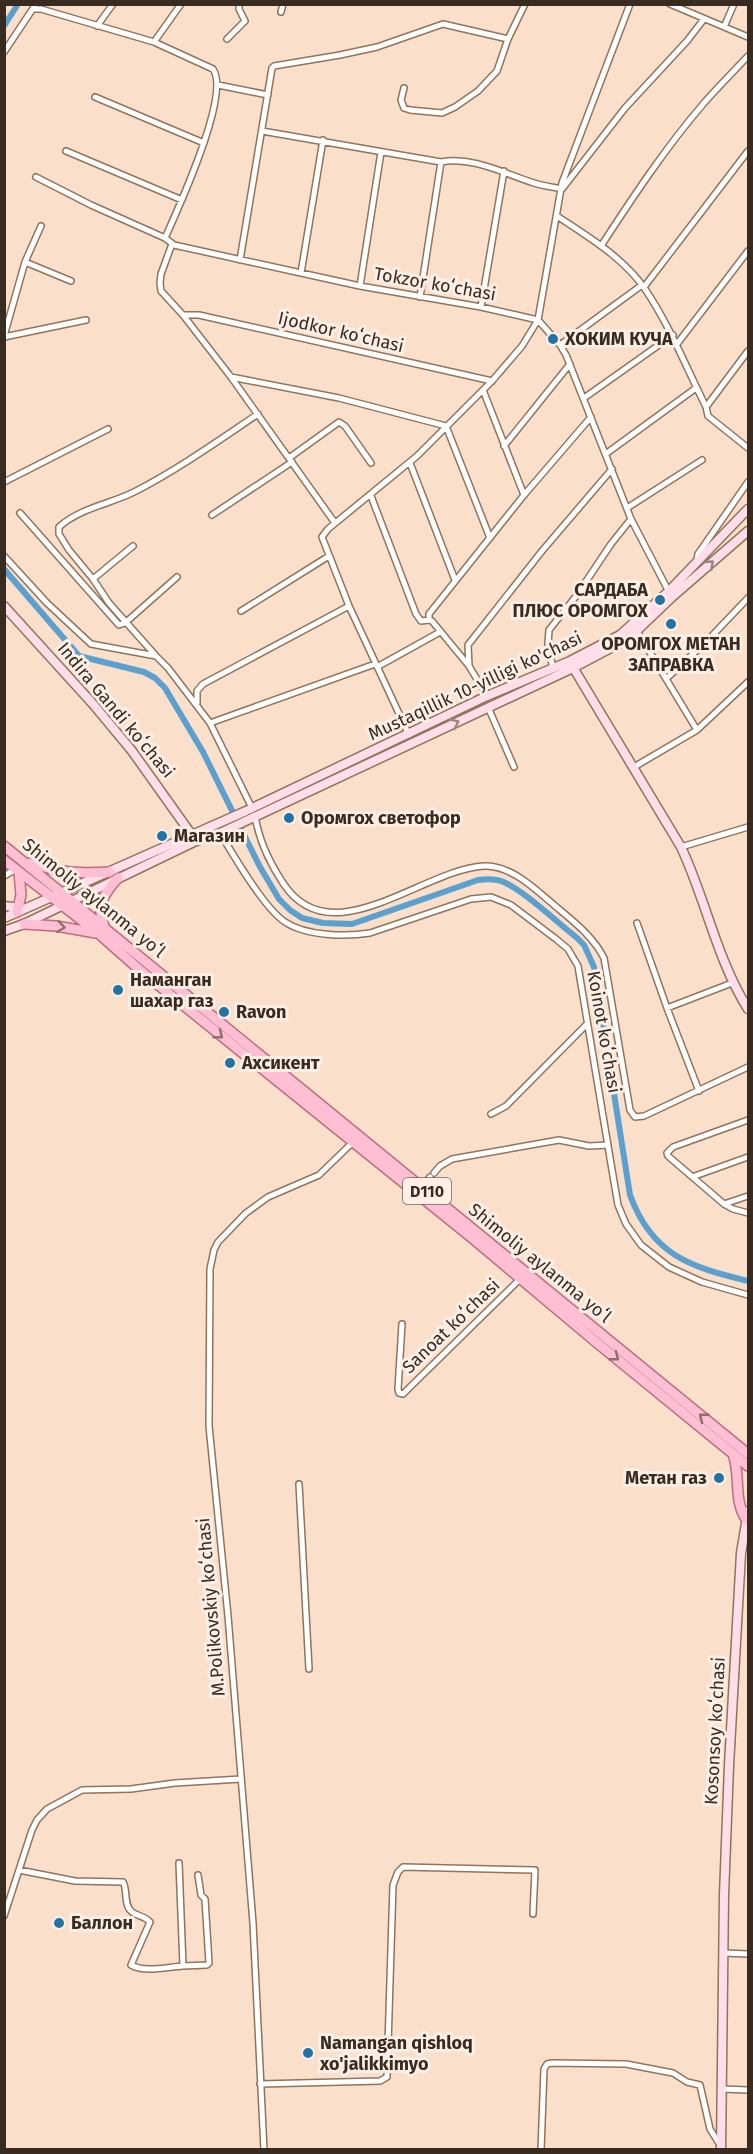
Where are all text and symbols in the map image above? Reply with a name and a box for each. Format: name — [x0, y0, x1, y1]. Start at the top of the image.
street label: Tokzor koʻchasi — [372, 262, 498, 306]
street label: Ijodkor koʻchasi — [276, 307, 406, 357]
place label: ХОКИМ КУЧА — [564, 328, 673, 350]
marker: ХОКИМ КУЧА — [546, 332, 560, 346]
one-way arrow — [703, 560, 714, 571]
place label: САРДАБА ПЛЮС ОРОМГОХ — [513, 579, 649, 622]
marker: САРДАБА ПЛЮС ОРОМГОХ — [653, 593, 667, 607]
marker: ОРОМГОХ МЕТАН ЗАПРАВКА — [664, 617, 678, 631]
street label: Mustaqillik 10-yilligi ko'chasi — [365, 627, 585, 745]
place label: ОРОМГОХ МЕТАН ЗАПРАВКА — [601, 633, 741, 676]
street label: Indira Gandi koʻchasi — [53, 638, 179, 782]
one-way arrow — [449, 718, 460, 730]
place label: Оромгох светофор — [301, 807, 461, 829]
marker: Оромгох светофор — [282, 811, 296, 825]
place label: Магазин — [174, 825, 245, 847]
marker: Магазин — [155, 829, 169, 843]
street label: Shimoliy aylanma yoʻl — [18, 834, 170, 962]
one-way arrow — [56, 921, 65, 933]
place label: Наманган шахар газ — [130, 969, 214, 1012]
street label: Koinot koʻchasi — [582, 969, 626, 1095]
marker: Наманган шахар газ — [111, 983, 125, 997]
place label: Ravon — [236, 1001, 287, 1023]
marker: Ravon — [217, 1005, 231, 1019]
one-way arrow — [213, 1027, 224, 1038]
place label: Ахсикент — [241, 1052, 320, 1074]
marker: Ахсикент — [223, 1056, 237, 1070]
road number: D110 — [403, 1178, 451, 1204]
street label: Shimoliy aylanma yoʻl — [464, 1199, 616, 1327]
street label: Sanoat koʻchasi — [398, 1274, 504, 1378]
one-way arrow — [608, 1350, 619, 1361]
one-way arrow — [699, 1413, 710, 1424]
place label: Метан газ — [625, 1467, 707, 1489]
marker: Метан газ — [712, 1471, 726, 1485]
street label: M.Polikovskiy koʻchasi — [192, 1517, 230, 1697]
street label: Kosonsoy koʻchasi — [700, 1656, 730, 1806]
place label: Баллон — [71, 1912, 133, 1934]
marker: Баллон — [52, 1916, 66, 1930]
place label: Namangan qishloq xo'jalikkimyo — [319, 2032, 473, 2075]
marker: Namangan qishloq xo'jalikkimyo — [301, 2046, 315, 2060]

